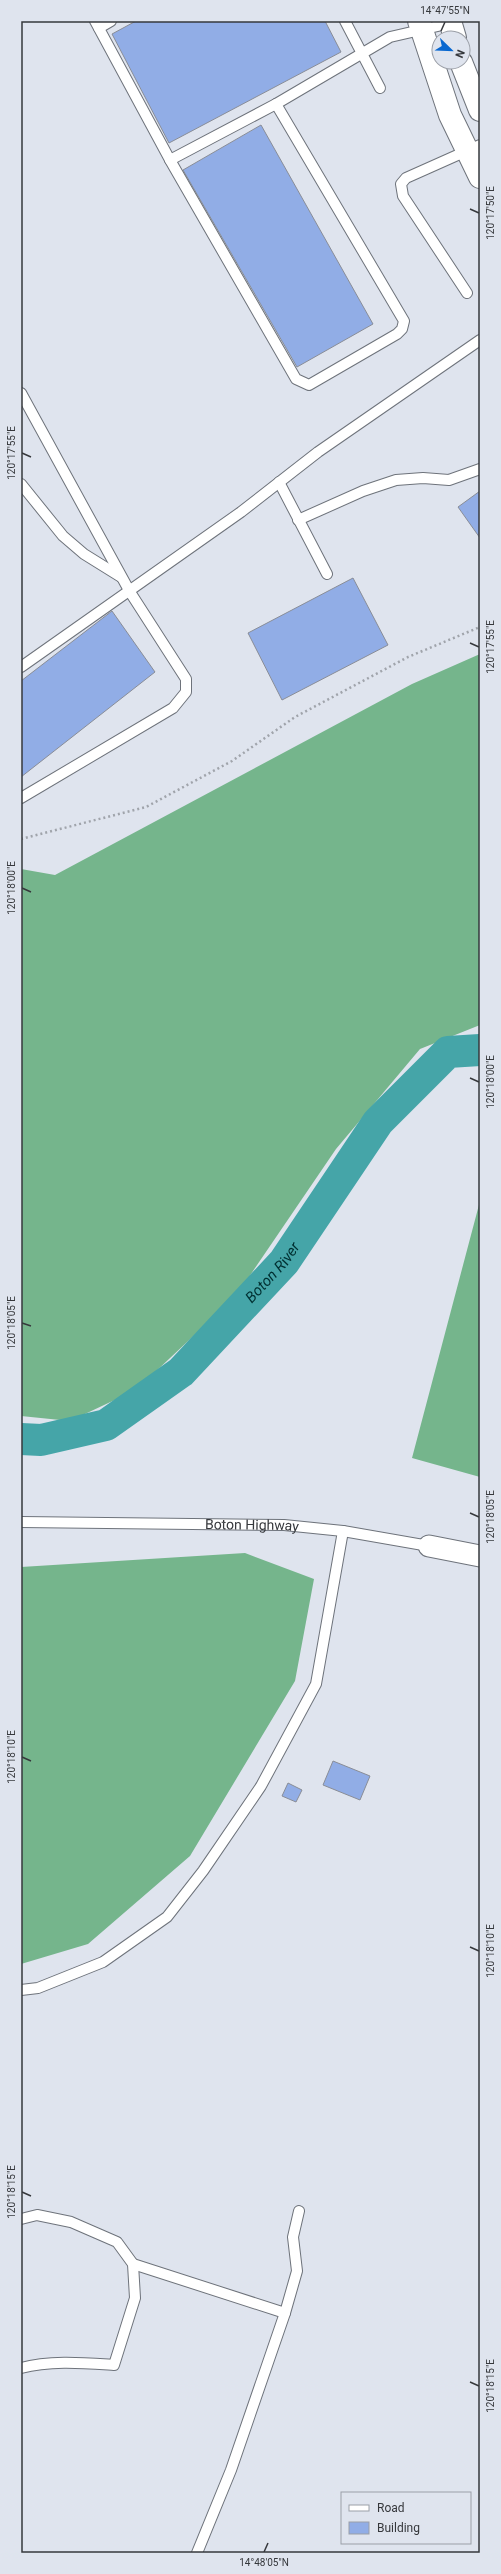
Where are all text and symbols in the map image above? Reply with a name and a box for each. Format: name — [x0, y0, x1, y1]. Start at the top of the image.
text: 14°47'55"N — [420, 5, 470, 16]
north arrow — [431, 30, 471, 70]
text: N — [452, 48, 467, 60]
text: 120°17'50"E — [485, 186, 496, 240]
text: 120°17'55"E — [6, 426, 17, 480]
text: 120°17'55"E — [485, 620, 496, 674]
text: 120°18'00"E — [6, 861, 17, 915]
text: 120°18'00"E — [485, 1055, 496, 1109]
water label: Boton River — [242, 1238, 304, 1306]
text: 120°18'05"E — [6, 1296, 17, 1350]
text: 120°18'05"E — [485, 1490, 496, 1544]
street label: Boton Highway — [205, 1516, 300, 1535]
text: 120°18'10"E — [6, 1730, 17, 1784]
text: 120°18'10"E — [485, 1924, 496, 1978]
text: 120°18'15"E — [6, 2165, 17, 2219]
text: 120°18'15"E — [485, 2359, 496, 2413]
legend — [341, 2492, 471, 2544]
text: Road — [377, 2501, 405, 2515]
text: Building — [377, 2521, 420, 2535]
text: 14°48'05"N — [239, 2557, 289, 2568]

